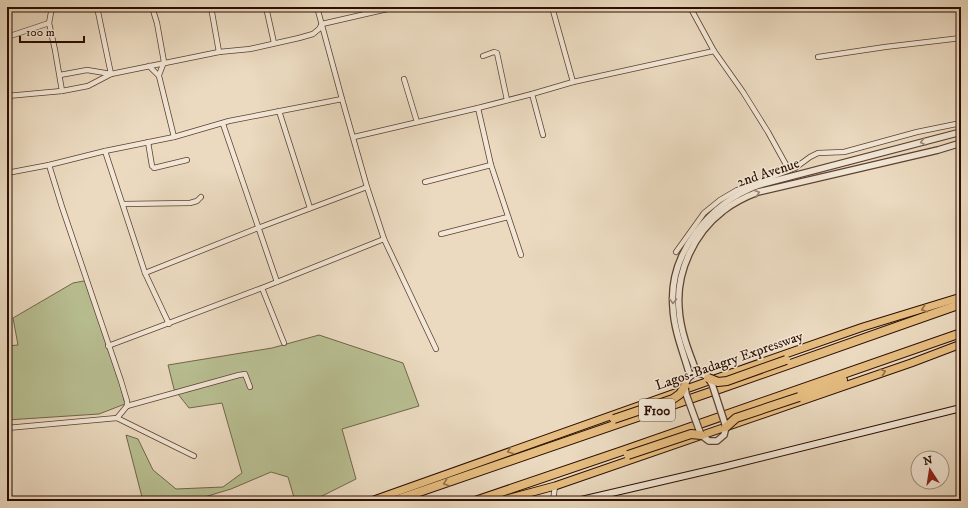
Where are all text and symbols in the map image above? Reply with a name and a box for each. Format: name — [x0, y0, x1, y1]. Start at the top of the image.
scale bar — [20, 18, 84, 44]
text: 100 m — [26, 25, 55, 40]
one-way arrow — [920, 137, 927, 146]
street label: 2nd Avenue — [735, 154, 802, 191]
one-way arrow — [753, 189, 760, 197]
one-way arrow — [669, 298, 677, 304]
one-way arrow — [921, 304, 928, 313]
street label: Lagos-Badagry Expressway — [653, 327, 806, 395]
one-way arrow — [880, 368, 887, 377]
road number: F100 — [639, 399, 675, 421]
one-way arrow — [506, 447, 513, 455]
north arrow — [910, 450, 950, 490]
text: N — [922, 453, 934, 469]
one-way arrow — [443, 478, 450, 487]

